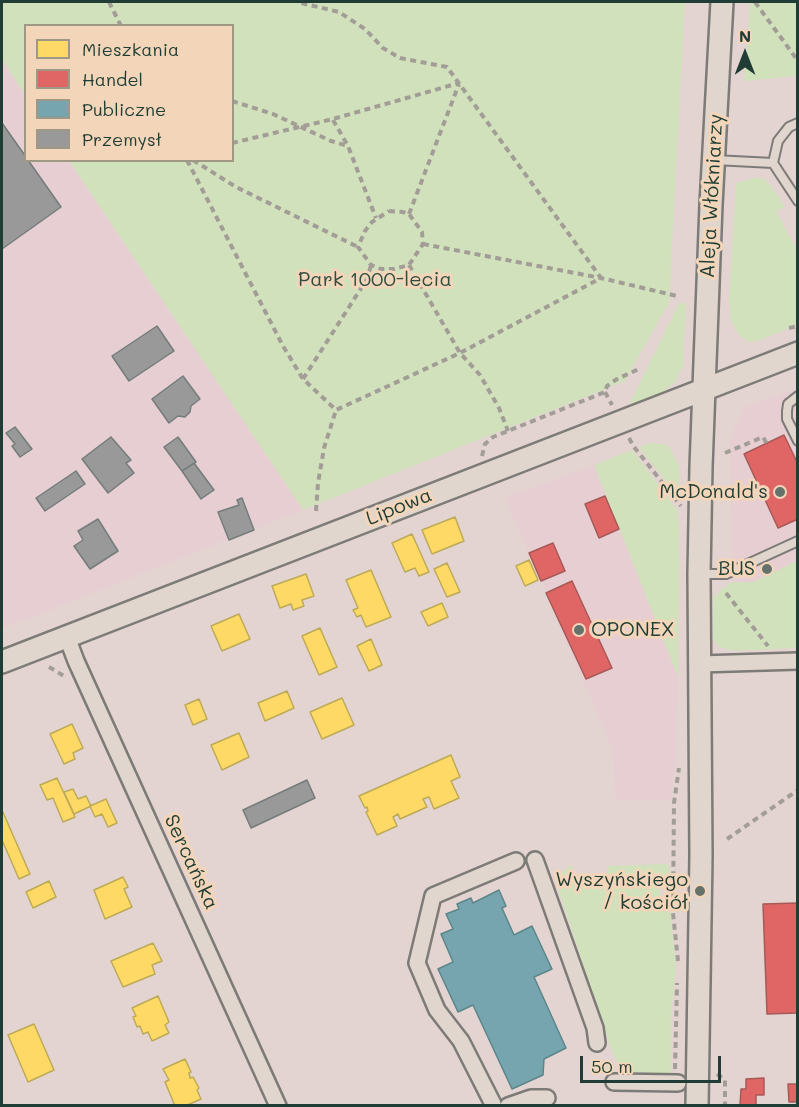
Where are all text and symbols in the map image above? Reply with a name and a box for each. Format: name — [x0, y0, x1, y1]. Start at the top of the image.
legend — [24, 24, 234, 162]
north arrow — [715, 24, 775, 84]
text: N — [739, 25, 751, 46]
text: Mieszkania — [82, 37, 179, 61]
text: Handel — [82, 67, 143, 91]
text: Publiczne — [82, 97, 166, 121]
street label: Aleja Włókniarzy — [696, 113, 728, 279]
text: Przemysł — [82, 127, 161, 151]
park label: Park 1000-lecia — [298, 268, 452, 292]
place label: McDonald's — [659, 480, 768, 504]
street label: Lipowa — [363, 483, 435, 531]
marker: McDonald's — [773, 485, 787, 499]
place label: BUS — [718, 557, 755, 581]
marker: BUS — [760, 562, 774, 576]
place label: OPONEX — [591, 618, 674, 642]
marker: OPONEX — [572, 623, 586, 637]
street label: Sercańska — [159, 811, 223, 913]
place label: Wyszyńskiego / kościół — [555, 868, 688, 915]
marker: Wyszyńskiego / kościół — [693, 884, 707, 898]
scale bar — [583, 1044, 724, 1082]
text: 50 m — [591, 1054, 633, 1078]

